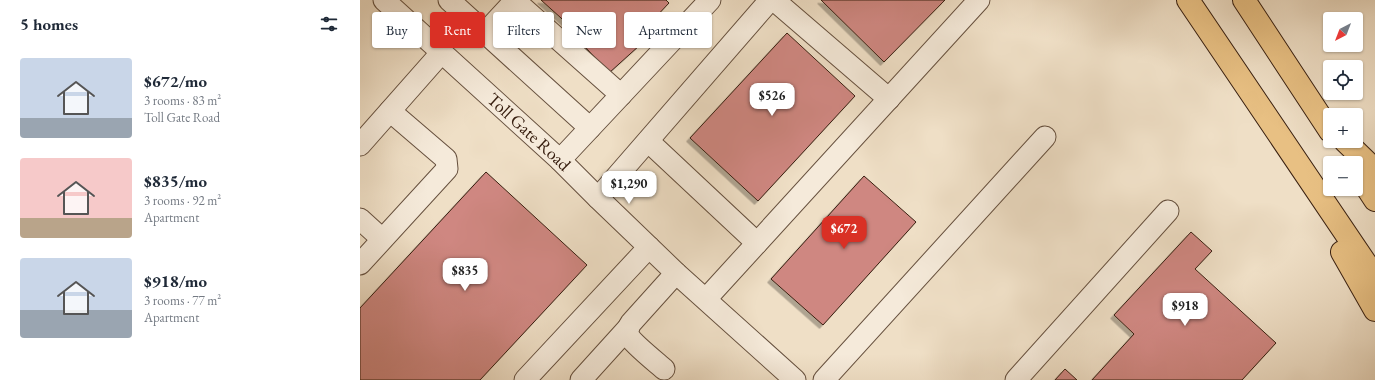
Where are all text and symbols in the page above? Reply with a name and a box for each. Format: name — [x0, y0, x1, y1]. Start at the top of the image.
chip: Buy — [372, 12, 422, 48]
chip: Rent — [430, 12, 485, 48]
chip: Filters — [493, 12, 554, 48]
chip: New — [562, 12, 616, 48]
chip: Apartment — [624, 12, 712, 48]
north arrow — [1323, 12, 1363, 52]
map controls — [1323, 12, 1363, 196]
text: 5 homes — [20, 13, 78, 35]
icon: filters — [318, 13, 340, 35]
button: locate — [1323, 60, 1363, 100]
text: $672/mo — [144, 70, 207, 92]
icon: home — [52, 74, 100, 122]
pin: $526 — [748, 83, 796, 117]
text: $526 — [759, 87, 785, 104]
street label: Toll Gate Road — [483, 88, 577, 176]
text: 3 rooms · 83 m² — [144, 92, 221, 109]
button: + — [1323, 108, 1363, 148]
text: Toll Gate Road — [144, 109, 220, 126]
button: − — [1323, 156, 1363, 196]
text: $835/mo — [144, 170, 207, 192]
pin: $1,290 — [596, 171, 662, 205]
icon: home — [52, 174, 100, 222]
text: $1,290 — [611, 175, 647, 192]
text: 3 rooms · 92 m² — [144, 192, 221, 209]
text: Apartment — [144, 209, 199, 226]
pin: $672 — [820, 216, 868, 250]
text: $672 — [831, 220, 857, 237]
pin: $835 — [441, 258, 489, 292]
text: $835 — [452, 262, 478, 279]
text: $918/mo — [144, 270, 207, 292]
icon: home — [52, 274, 100, 322]
text: 3 rooms · 77 m² — [144, 292, 221, 309]
pin: $918 — [1161, 293, 1209, 327]
text: $918 — [1172, 297, 1198, 314]
text: Apartment — [144, 309, 199, 326]

